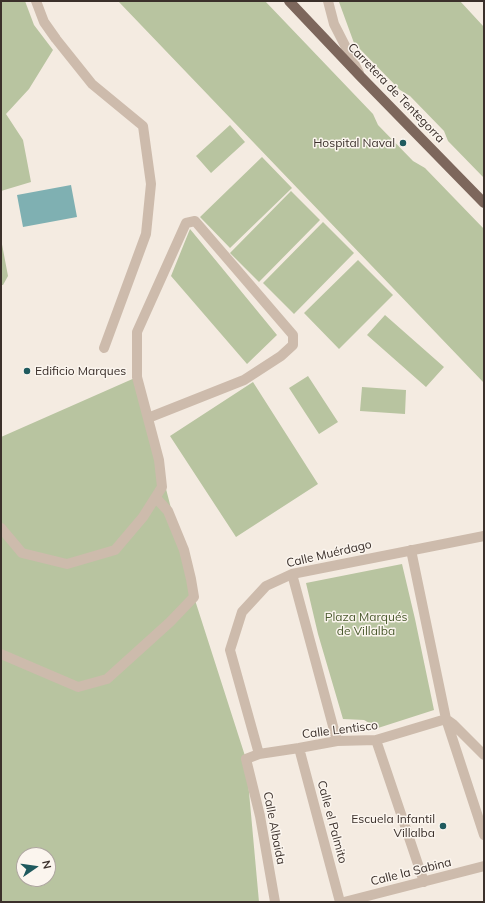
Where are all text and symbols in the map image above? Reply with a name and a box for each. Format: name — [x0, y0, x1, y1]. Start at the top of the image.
street label: Carretera de Tentegorra — [345, 40, 447, 146]
place label: Hospital Naval — [313, 136, 395, 150]
marker: Hospital Naval — [398, 138, 408, 148]
place label: Edificio Marques — [35, 364, 126, 378]
marker: Edificio Marques — [22, 366, 32, 376]
street label: Calle Muérdago — [285, 537, 373, 571]
park label: Plaza Marqués de Villalba — [325, 610, 407, 638]
street label: Calle Lentisco — [301, 718, 379, 742]
street label: Calle el Palmito — [314, 779, 350, 865]
street label: Calle Albaida — [260, 790, 288, 866]
place label: Escuela Infantil Villalba — [351, 812, 435, 840]
marker: Escuela Infantil Villalba — [438, 821, 448, 831]
north arrow — [16, 847, 56, 887]
street label: Calle la Sabina — [369, 855, 453, 889]
text: N — [39, 859, 54, 870]

